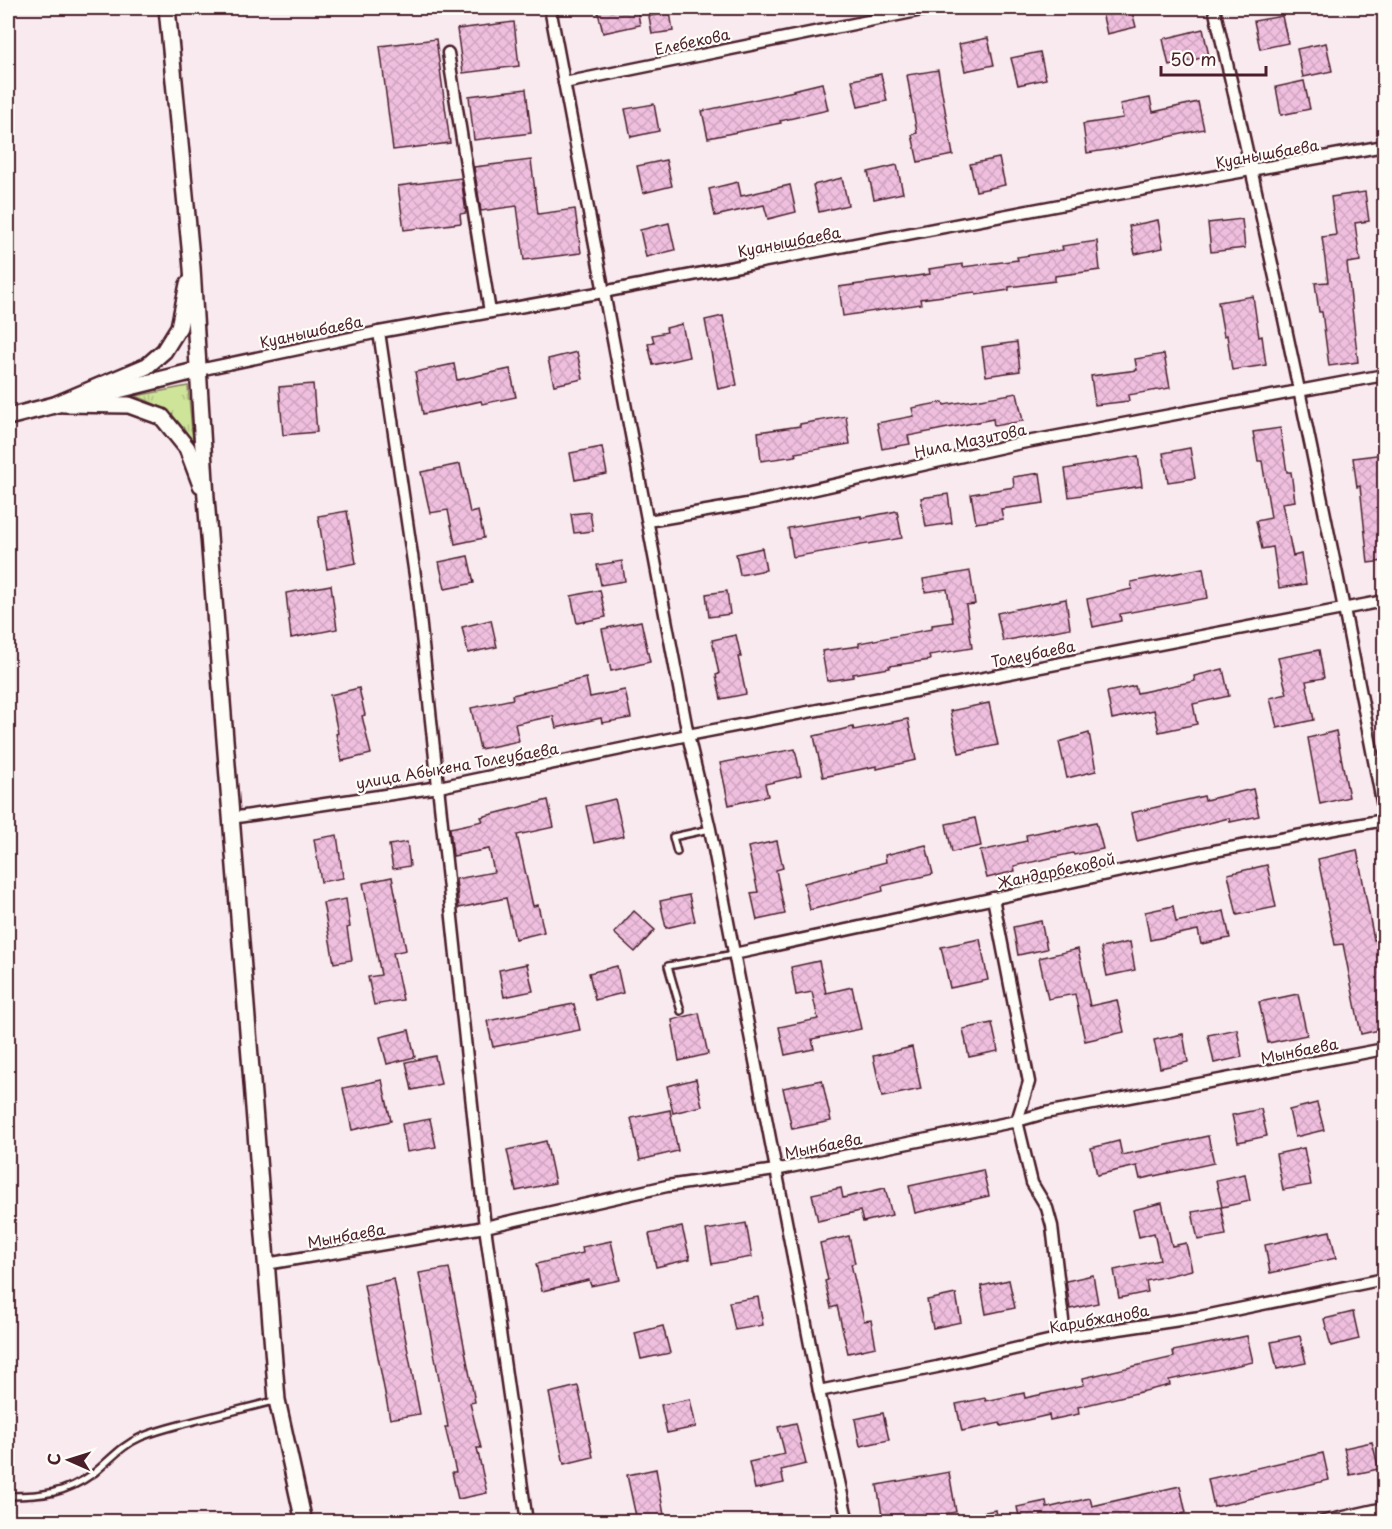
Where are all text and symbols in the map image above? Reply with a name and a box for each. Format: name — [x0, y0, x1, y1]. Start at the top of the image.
street label: Елебекова — [652, 22, 732, 60]
scale bar — [1161, 39, 1266, 77]
text: 50 m — [1170, 45, 1217, 72]
street label: Куанышбаева — [1214, 132, 1321, 173]
street label: Куанышбаева — [736, 220, 843, 262]
street label: Куанышбаева — [258, 309, 365, 353]
street label: Нила Мазитова — [912, 417, 1029, 463]
street label: Толеубаева — [989, 633, 1077, 672]
street label: улица Абыкена Толеубаева — [354, 736, 561, 794]
street label: Жандарбековой — [995, 846, 1117, 894]
street label: Мынбаева — [1258, 1031, 1340, 1069]
street label: Мынбаева — [782, 1126, 864, 1164]
street label: Мынбаева — [305, 1217, 387, 1253]
street label: Карибжанова — [1047, 1298, 1151, 1338]
north arrow — [39, 1430, 99, 1490]
text: С — [41, 1453, 65, 1466]

